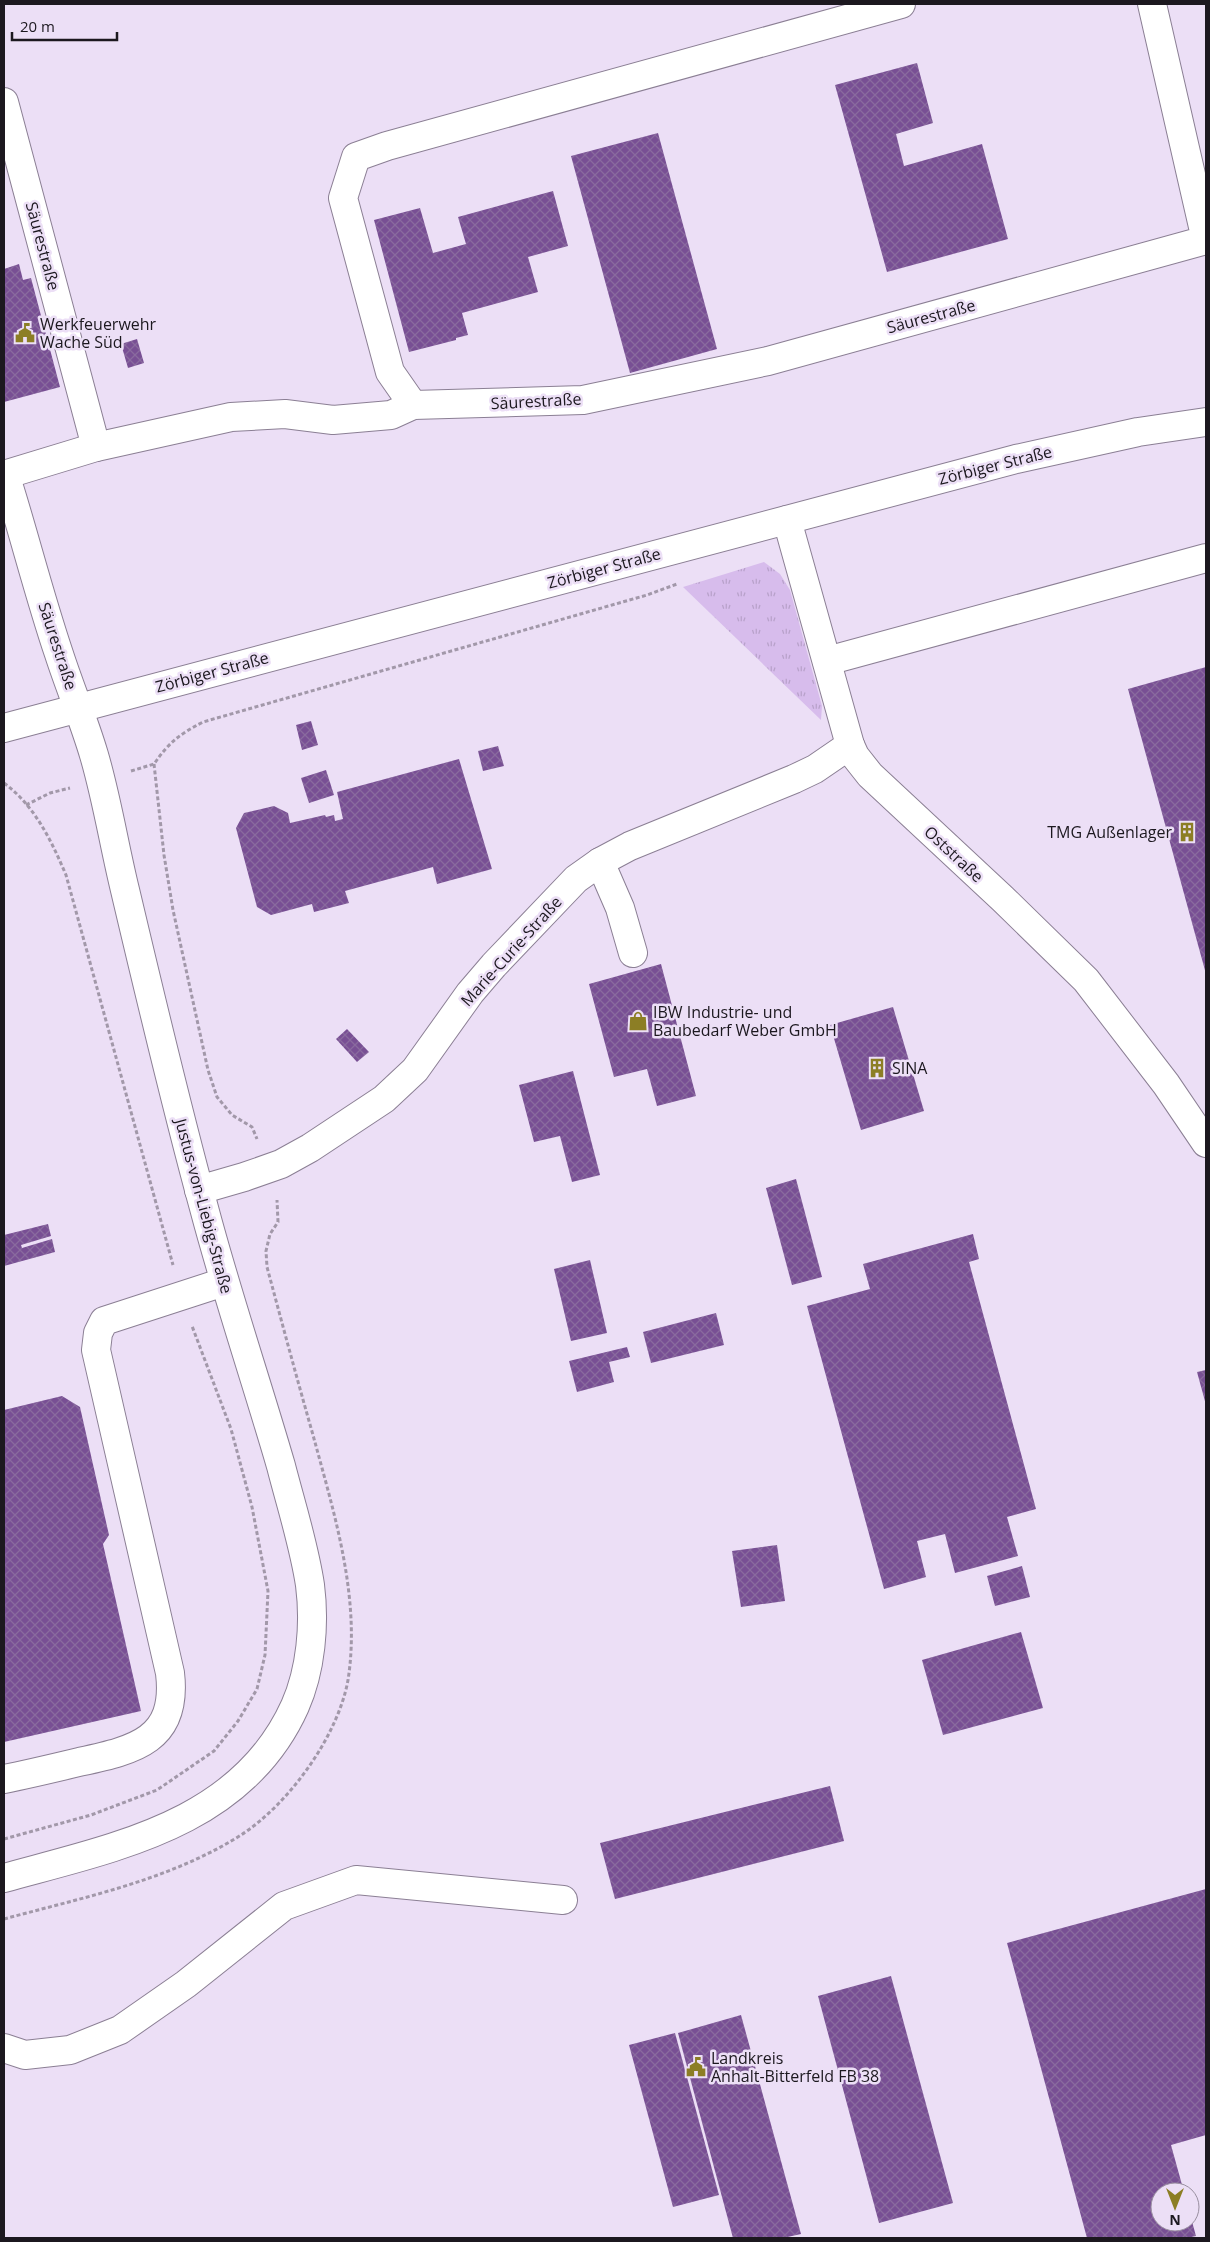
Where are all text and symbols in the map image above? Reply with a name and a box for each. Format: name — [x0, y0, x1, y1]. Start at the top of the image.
scale bar — [12, 10, 118, 42]
text: 20 m — [20, 16, 55, 36]
street label: Säurestraße — [21, 199, 65, 293]
street label: Säurestraße — [884, 294, 978, 338]
place label: Werkfeuerwehr Wache Süd — [40, 313, 157, 353]
public building icon: Werkfeuerwehr Wache Süd — [14, 322, 36, 344]
street label: Säurestraße — [490, 388, 582, 414]
street label: Zörbiger Straße — [936, 440, 1054, 490]
street label: Zörbiger Straße — [545, 542, 663, 594]
street label: Säurestraße — [34, 599, 82, 693]
street label: Zörbiger Straße — [153, 646, 271, 698]
street label: Oststraße — [920, 821, 988, 887]
place label: TMG Außenlager — [1047, 821, 1172, 843]
building icon: TMG Außenlager — [1176, 821, 1198, 843]
street label: Marie-Curie-Straße — [456, 891, 567, 1011]
place label: IBW Industrie- und Baubedarf Weber GmbH — [653, 1001, 837, 1041]
shop icon: IBW Industrie- und Baubedarf Weber GmbH — [627, 1010, 649, 1032]
building icon: SINA — [866, 1057, 888, 1079]
place label: SINA — [892, 1057, 928, 1079]
street label: Justus-von-Liebig-Straße — [169, 1114, 238, 1296]
place label: Landkreis Anhalt-Bitterfeld FB 38 — [711, 2047, 879, 2087]
public building icon: Landkreis Anhalt-Bitterfeld FB 38 — [685, 2056, 707, 2078]
north arrow — [1150, 2182, 1200, 2232]
text: N — [1169, 2211, 1181, 2230]

